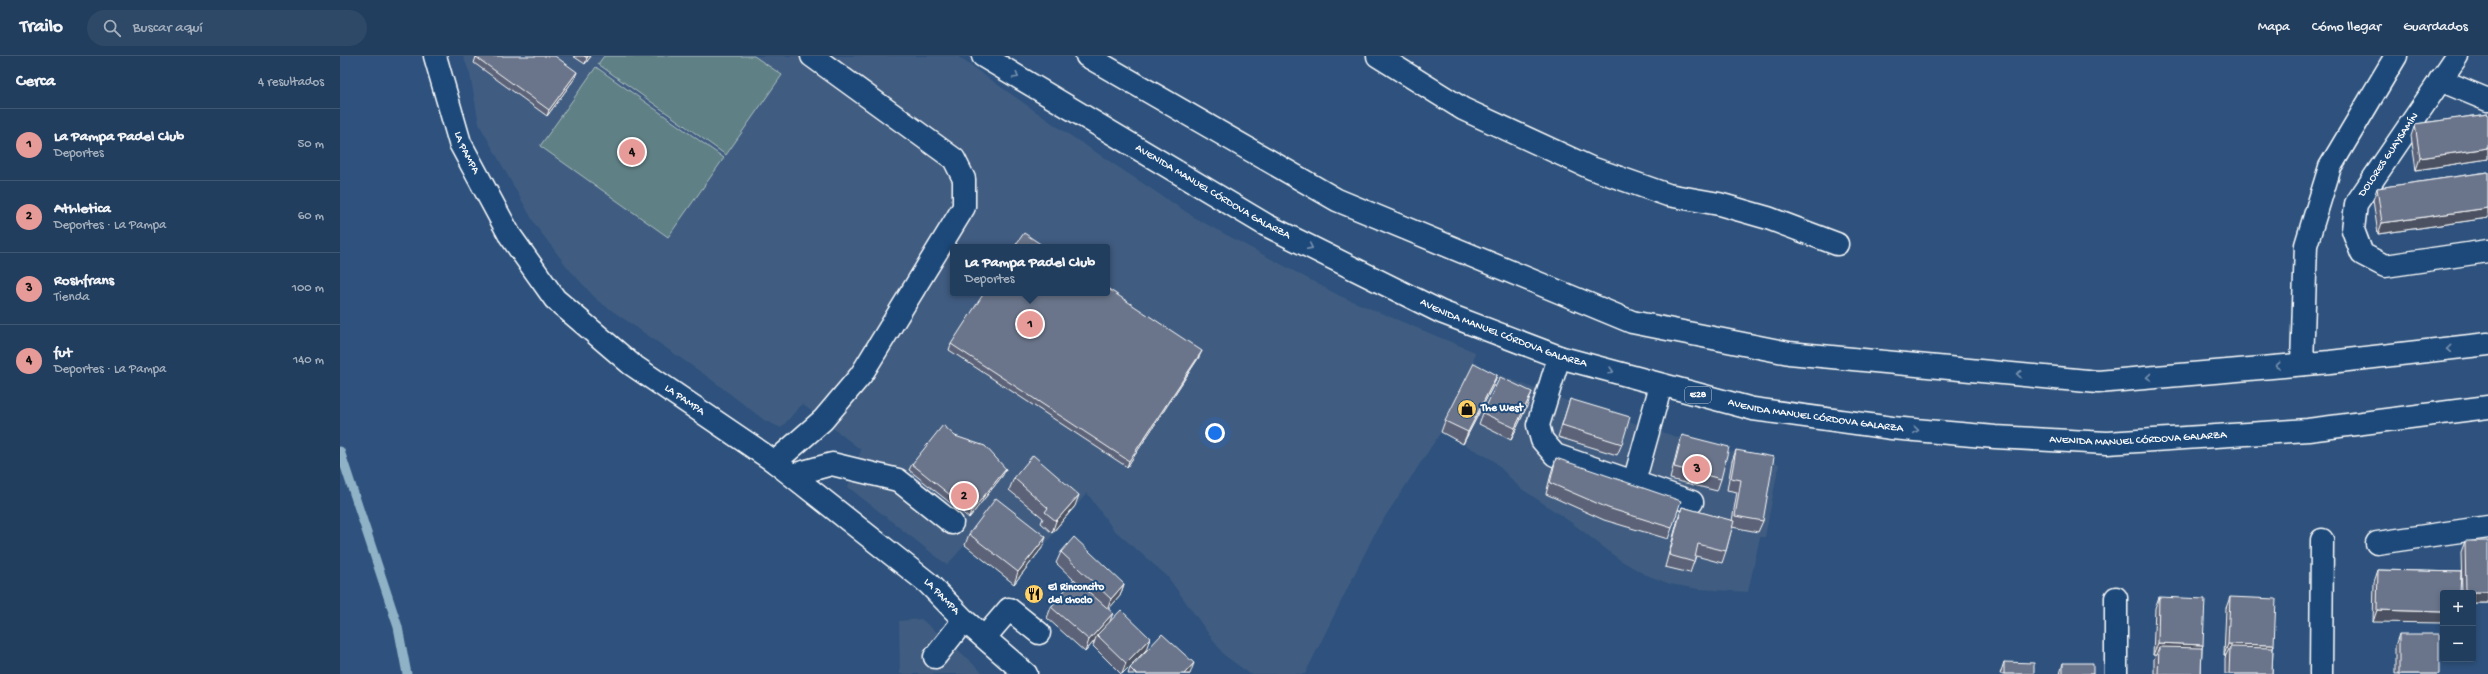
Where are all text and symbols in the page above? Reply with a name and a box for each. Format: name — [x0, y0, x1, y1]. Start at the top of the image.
search box — [87, 10, 367, 46]
text: Trailo — [20, 16, 63, 39]
icon: search — [101, 17, 123, 39]
text: Buscar aquí — [133, 19, 203, 37]
text: Mapa — [2258, 19, 2290, 36]
text: Cómo llegar — [2312, 19, 2381, 36]
text: Guardados — [2403, 19, 2468, 36]
text: Cerca — [16, 72, 55, 92]
one-way arrow — [1012, 72, 1019, 79]
text: 4 resultados — [258, 75, 324, 90]
street label: DOLORES GUAYSAMÍN — [2355, 110, 2422, 200]
text: La Pampa Padel Club — [54, 128, 184, 146]
street label: LA PAMPA — [451, 130, 482, 177]
text: 1 — [26, 137, 32, 152]
text: 50 m — [297, 137, 324, 152]
pin: 4 — [619, 137, 645, 167]
street label: AVENIDA MANUEL CÓRDOVA GALARZA — [1133, 142, 1293, 242]
text: Deportes — [54, 146, 104, 161]
text: Athletica — [54, 200, 111, 218]
text: 2 — [26, 209, 32, 224]
text: 60 m — [298, 209, 324, 224]
text: Deportes · La Pampa — [54, 218, 166, 233]
one-way arrow — [1306, 242, 1313, 250]
popup — [950, 244, 1110, 296]
text: La Pampa Padel Club — [965, 254, 1095, 272]
text: Roshfrans — [54, 272, 114, 290]
text: Deportes — [965, 272, 1015, 287]
text: 3 — [26, 281, 32, 296]
text: 100 m — [292, 281, 324, 296]
text: Tienda — [54, 290, 90, 305]
street label: AVENIDA MANUEL CÓRDOVA GALARZA — [1418, 296, 1589, 370]
pin: 1 — [1017, 309, 1043, 339]
text: fut — [54, 344, 72, 362]
one-way arrow — [2446, 344, 2452, 353]
text: 4 — [26, 353, 32, 368]
text: 140 m — [293, 353, 324, 368]
one-way arrow — [2275, 361, 2281, 370]
text: Deportes · La Pampa — [54, 362, 166, 377]
one-way arrow — [1607, 366, 1614, 375]
one-way arrow — [2016, 370, 2022, 379]
one-way arrow — [2146, 372, 2152, 381]
street label: LA PAMPA — [662, 382, 707, 418]
road number: E28 — [1685, 387, 1711, 403]
street label: AVENIDA MANUEL CÓRDOVA GALARZA — [1726, 396, 1904, 435]
shop icon: The West — [1456, 398, 1478, 420]
place label: The West — [1480, 402, 1525, 415]
your location — [1205, 423, 1225, 443]
one-way arrow — [1913, 425, 1919, 434]
street label: AVENIDA MANUEL CÓRDOVA GALARZA — [2049, 429, 2227, 449]
pin: 3 — [1684, 454, 1710, 484]
pin: 2 — [951, 481, 977, 511]
street label: LA PAMPA — [921, 576, 962, 618]
place label: El Rinconcito del choclo — [1047, 581, 1105, 607]
restaurant icon: El Rinconcito del choclo — [1023, 583, 1045, 605]
map controls — [2440, 590, 2476, 662]
button: + — [2440, 590, 2476, 626]
button: − — [2440, 626, 2476, 662]

